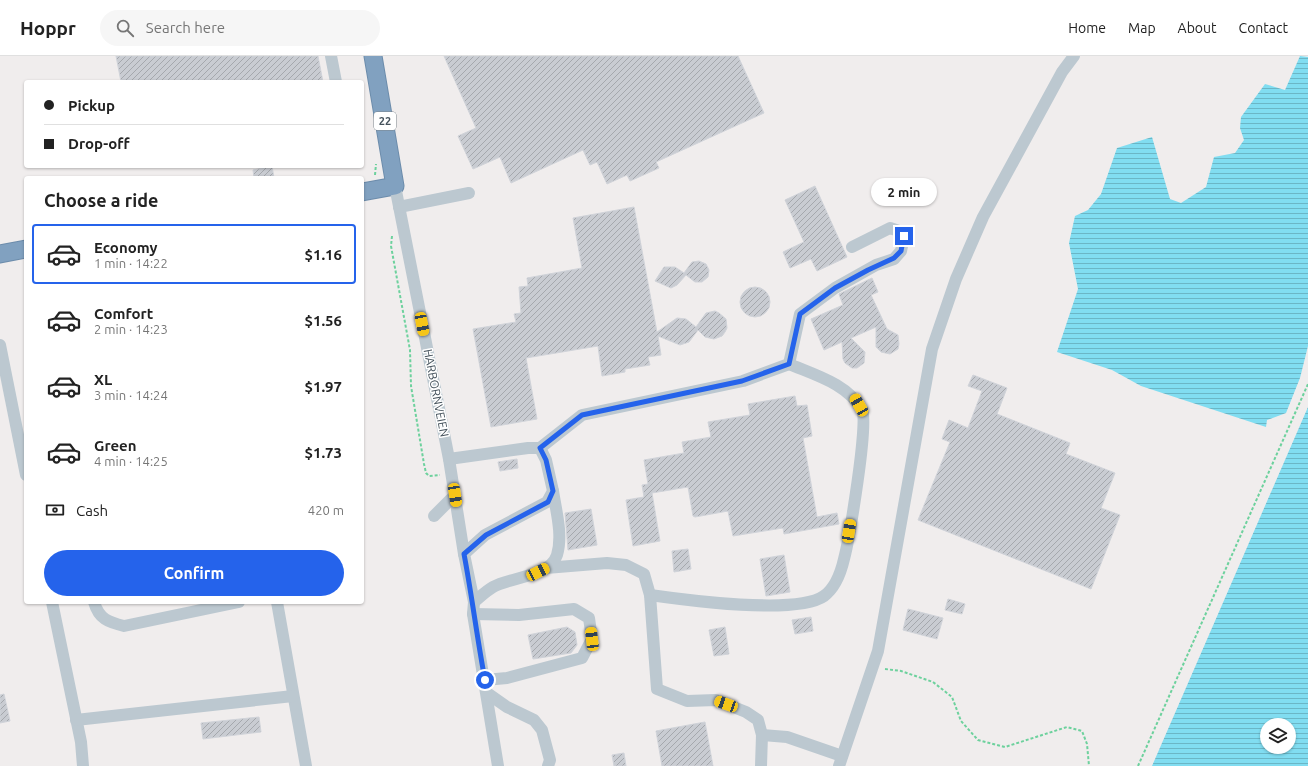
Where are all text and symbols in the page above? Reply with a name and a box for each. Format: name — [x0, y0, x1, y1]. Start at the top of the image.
search box — [100, 10, 380, 46]
text: Hoppr — [20, 17, 76, 39]
icon: search — [114, 17, 136, 39]
text: Search here — [146, 19, 225, 36]
text: Home — [1068, 20, 1106, 36]
text: Map — [1128, 20, 1156, 36]
text: About — [1178, 20, 1217, 36]
text: Contact — [1239, 20, 1288, 36]
text: Pickup — [68, 97, 115, 114]
road number: 22 — [374, 112, 396, 130]
text: Drop-off — [68, 135, 130, 152]
callout: 2 min — [871, 178, 937, 206]
text: 2 min — [888, 185, 920, 199]
text: Choose a ride — [44, 190, 158, 210]
route end — [895, 227, 913, 245]
icon: car — [46, 236, 82, 272]
text: Economy — [94, 239, 158, 256]
text: $1.16 — [304, 246, 342, 263]
text: 1 min · 14:22 — [94, 256, 168, 270]
icon: car — [46, 302, 82, 338]
text: Comfort — [94, 305, 153, 322]
car — [414, 311, 430, 337]
text: $1.56 — [304, 312, 342, 329]
text: 2 min · 14:23 — [94, 322, 168, 336]
street label: HARBORNVEIEN — [422, 348, 451, 438]
icon: car — [46, 368, 82, 404]
text: XL — [94, 371, 112, 388]
text: $1.97 — [304, 378, 342, 395]
text: 3 min · 14:24 — [94, 388, 168, 402]
car — [848, 392, 870, 418]
icon: car — [46, 434, 82, 470]
text: Green — [94, 437, 136, 454]
text: $1.73 — [304, 444, 342, 461]
text: 4 min · 14:25 — [94, 454, 168, 468]
car — [447, 482, 463, 508]
icon: cash — [44, 499, 66, 521]
text: Cash — [76, 502, 108, 519]
text: 420 m — [308, 503, 344, 517]
car — [841, 518, 857, 544]
button: Confirm — [44, 550, 344, 596]
car — [525, 561, 551, 583]
car — [585, 626, 599, 652]
route start — [476, 671, 494, 689]
car — [713, 694, 739, 714]
map controls — [1260, 718, 1296, 754]
button: layers — [1260, 718, 1296, 754]

